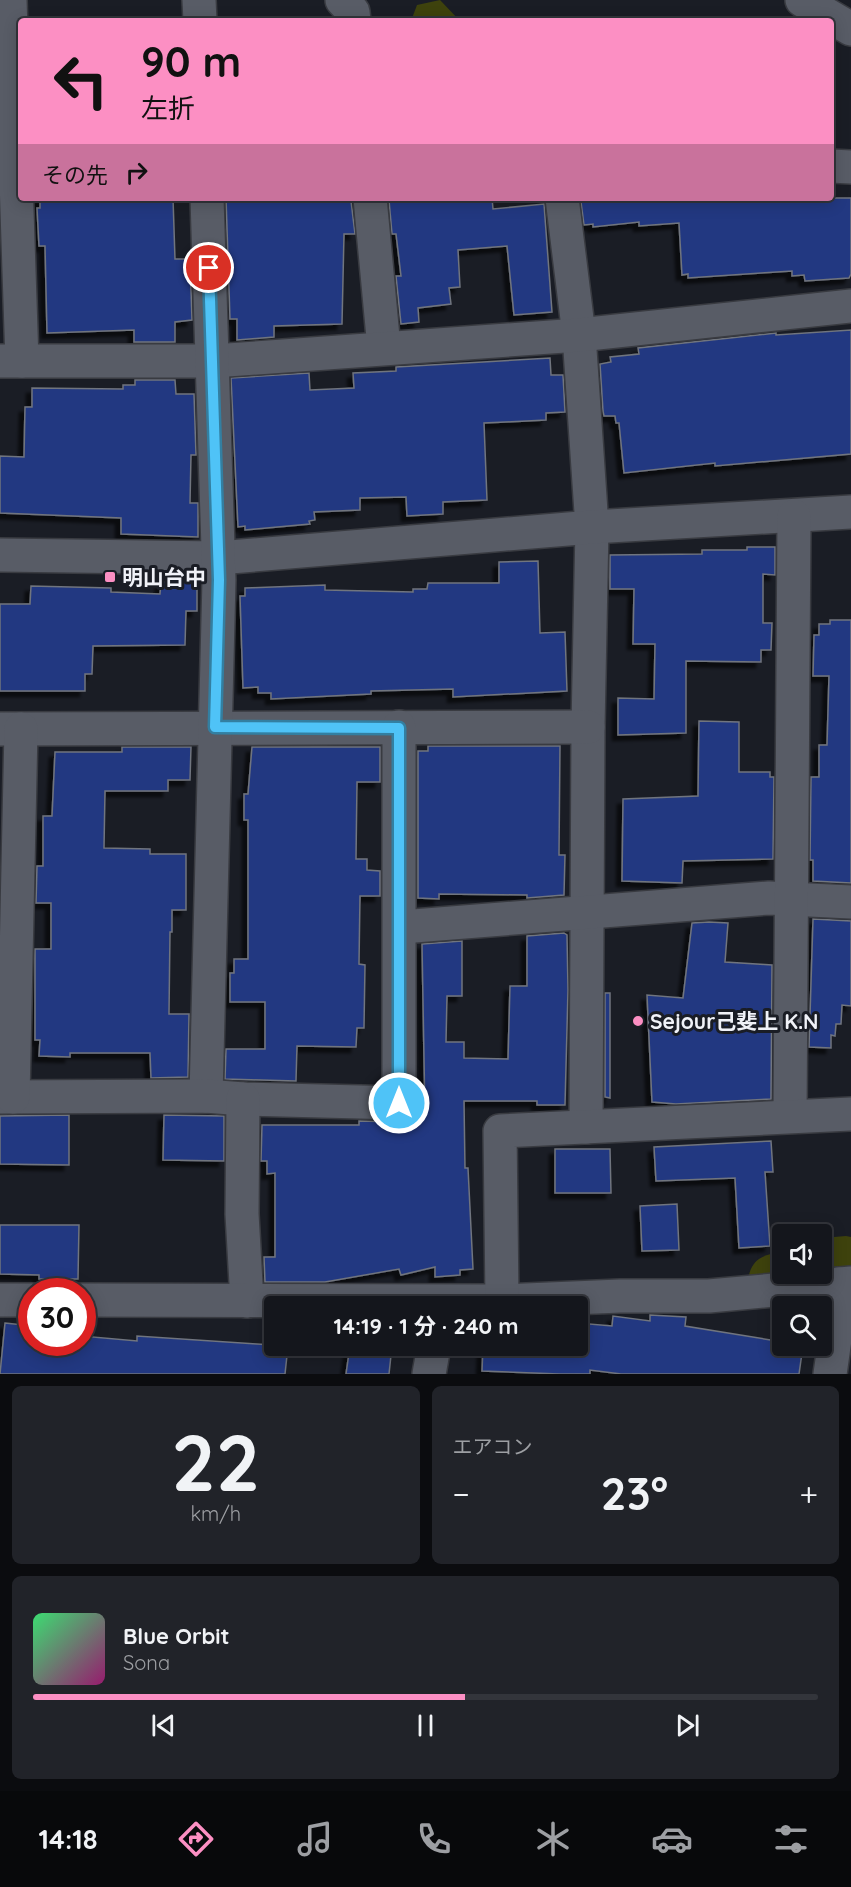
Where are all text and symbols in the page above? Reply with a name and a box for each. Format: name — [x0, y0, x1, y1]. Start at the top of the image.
text: 90 m — [141, 35, 241, 88]
icon: left — [42, 42, 120, 120]
text: 左折 — [141, 91, 195, 125]
icon: right — [120, 156, 153, 189]
text: その先 — [42, 161, 108, 189]
pin — [183, 242, 234, 293]
icon: arrive — [192, 251, 225, 284]
place label: 明山台中 — [122, 564, 206, 590]
marker: 明山台中 — [103, 570, 117, 584]
place label: Sejour己斐上 K.N — [650, 1008, 819, 1034]
marker: Sejour己斐上 K.N — [631, 1014, 645, 1028]
position arrow — [367, 1071, 431, 1135]
map controls — [772, 1224, 832, 1356]
button: sound — [772, 1224, 832, 1284]
speed limit sign: 30 — [18, 1278, 96, 1356]
button: search — [772, 1296, 832, 1356]
text: 14:19 · 1 分 · 240 m — [333, 1312, 519, 1340]
text: 22 — [171, 1413, 260, 1511]
text: エアコン — [453, 1434, 533, 1459]
text: 23° — [601, 1465, 668, 1521]
text: − — [453, 1473, 470, 1514]
text: + — [799, 1473, 818, 1514]
text: km/h — [190, 1501, 241, 1526]
text: Blue Orbit — [123, 1622, 229, 1650]
text: Sona — [123, 1650, 170, 1675]
icon: previous — [147, 1709, 180, 1742]
icon: pause — [409, 1709, 442, 1742]
icon: next — [671, 1709, 704, 1742]
icon: directions — [175, 1818, 217, 1860]
icon: music — [294, 1818, 336, 1860]
icon: phone — [413, 1818, 455, 1860]
icon: climate — [532, 1818, 574, 1860]
icon: car — [651, 1818, 693, 1860]
icon: filters — [770, 1818, 812, 1860]
text: 14:18 — [39, 1822, 98, 1856]

